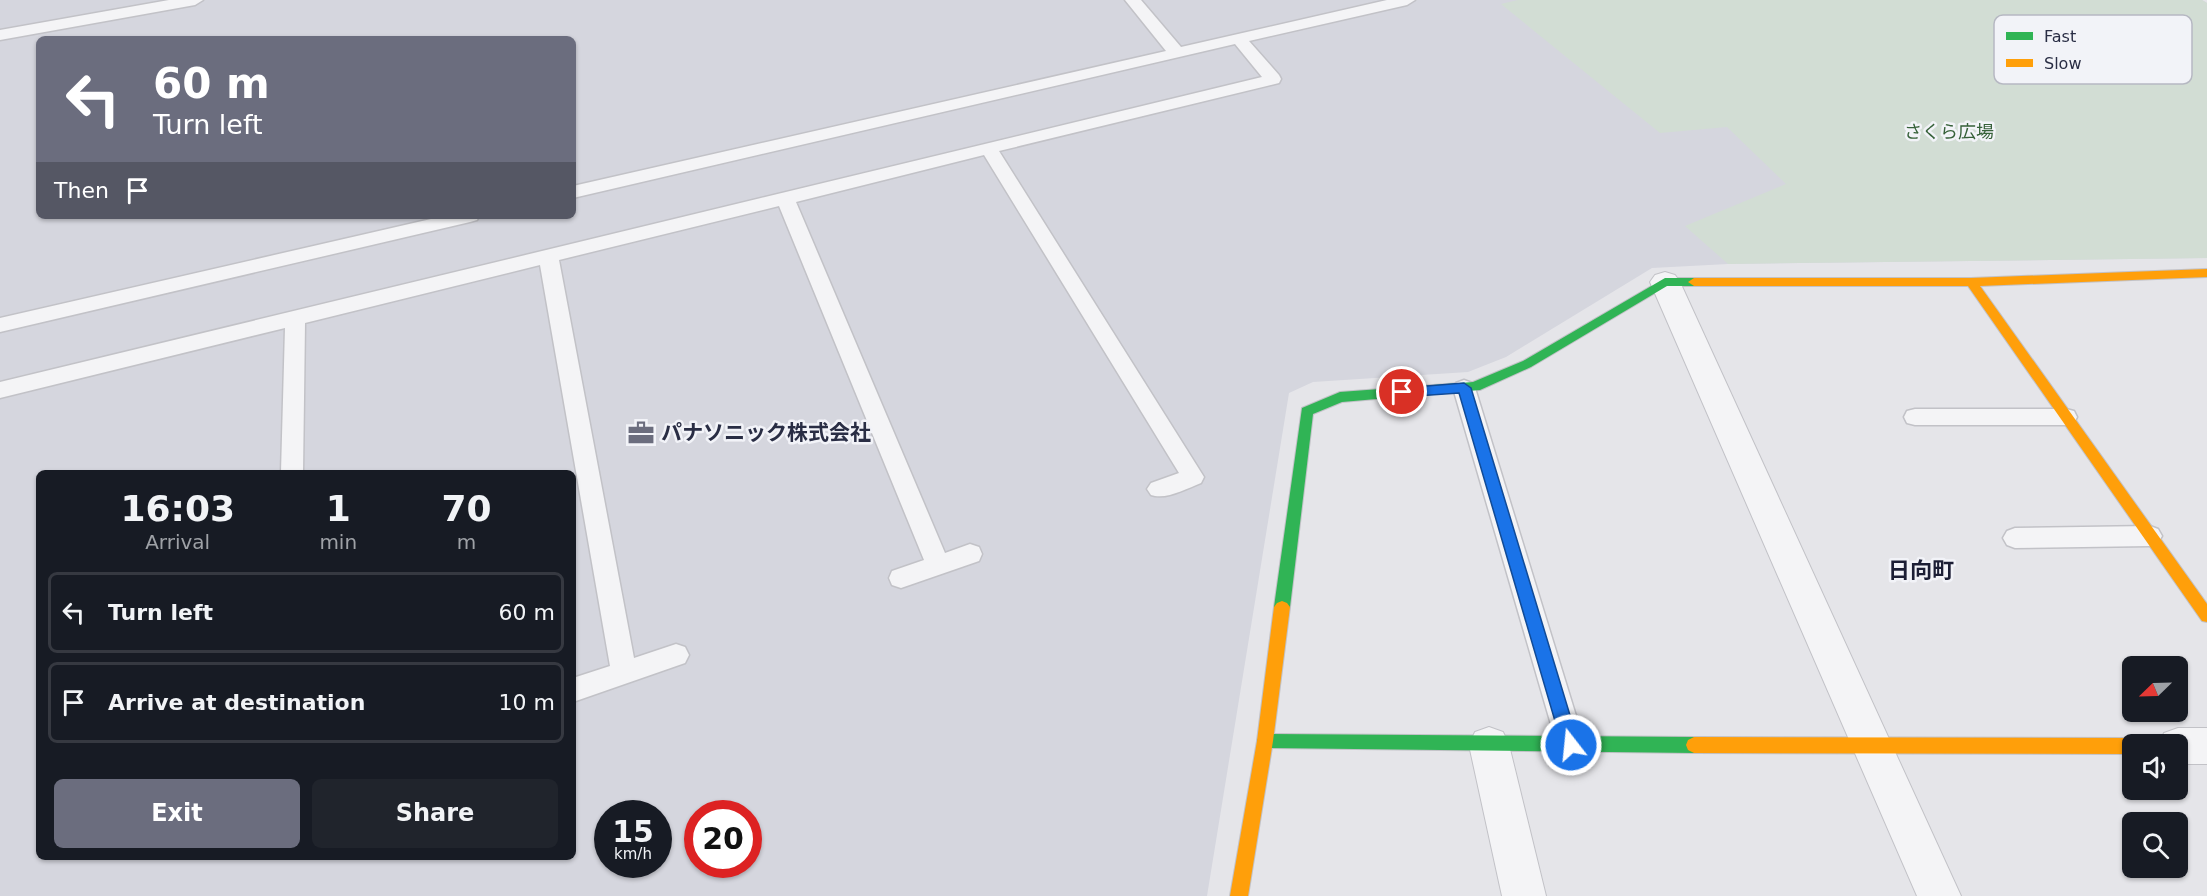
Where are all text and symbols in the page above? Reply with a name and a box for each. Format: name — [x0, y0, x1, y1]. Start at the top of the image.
legend — [1994, 15, 2192, 84]
text: Fast — [2044, 27, 2076, 46]
text: Slow — [2044, 54, 2081, 73]
text: 60 m — [153, 59, 270, 108]
icon: left — [54, 60, 132, 138]
text: Turn left — [153, 109, 263, 140]
park label: さくら広場 — [1904, 121, 1994, 142]
icon: arrive — [121, 174, 154, 207]
text: Then — [54, 178, 109, 203]
pin — [1376, 366, 1427, 417]
icon: arrive — [1385, 375, 1418, 408]
office icon: パナソニック株式会社 — [626, 418, 656, 448]
place label: パナソニック株式会社 — [661, 421, 871, 445]
text: 16:03 — [120, 488, 235, 529]
text: 1 — [326, 488, 351, 529]
text: 70 — [441, 488, 492, 529]
text: Arrival — [145, 530, 210, 554]
text: min — [319, 530, 357, 554]
text: m — [457, 530, 476, 554]
district label: 日向町 — [1888, 558, 1954, 583]
icon: left — [57, 596, 90, 629]
text: Turn left — [108, 600, 213, 625]
text: 60 m — [499, 600, 555, 625]
north arrow — [2122, 656, 2188, 722]
map controls — [2122, 656, 2188, 878]
icon: arrive — [57, 686, 90, 719]
text: Arrive at destination — [108, 690, 365, 715]
text: 10 m — [499, 690, 555, 715]
position arrow — [1539, 713, 1603, 777]
button: sound — [2122, 734, 2188, 800]
button: Exit — [54, 779, 300, 848]
button: Share — [312, 779, 558, 848]
speed limit sign: 20 — [684, 800, 762, 878]
button: search — [2122, 812, 2188, 878]
text: 15 — [612, 814, 654, 849]
text: km/h — [614, 845, 652, 863]

